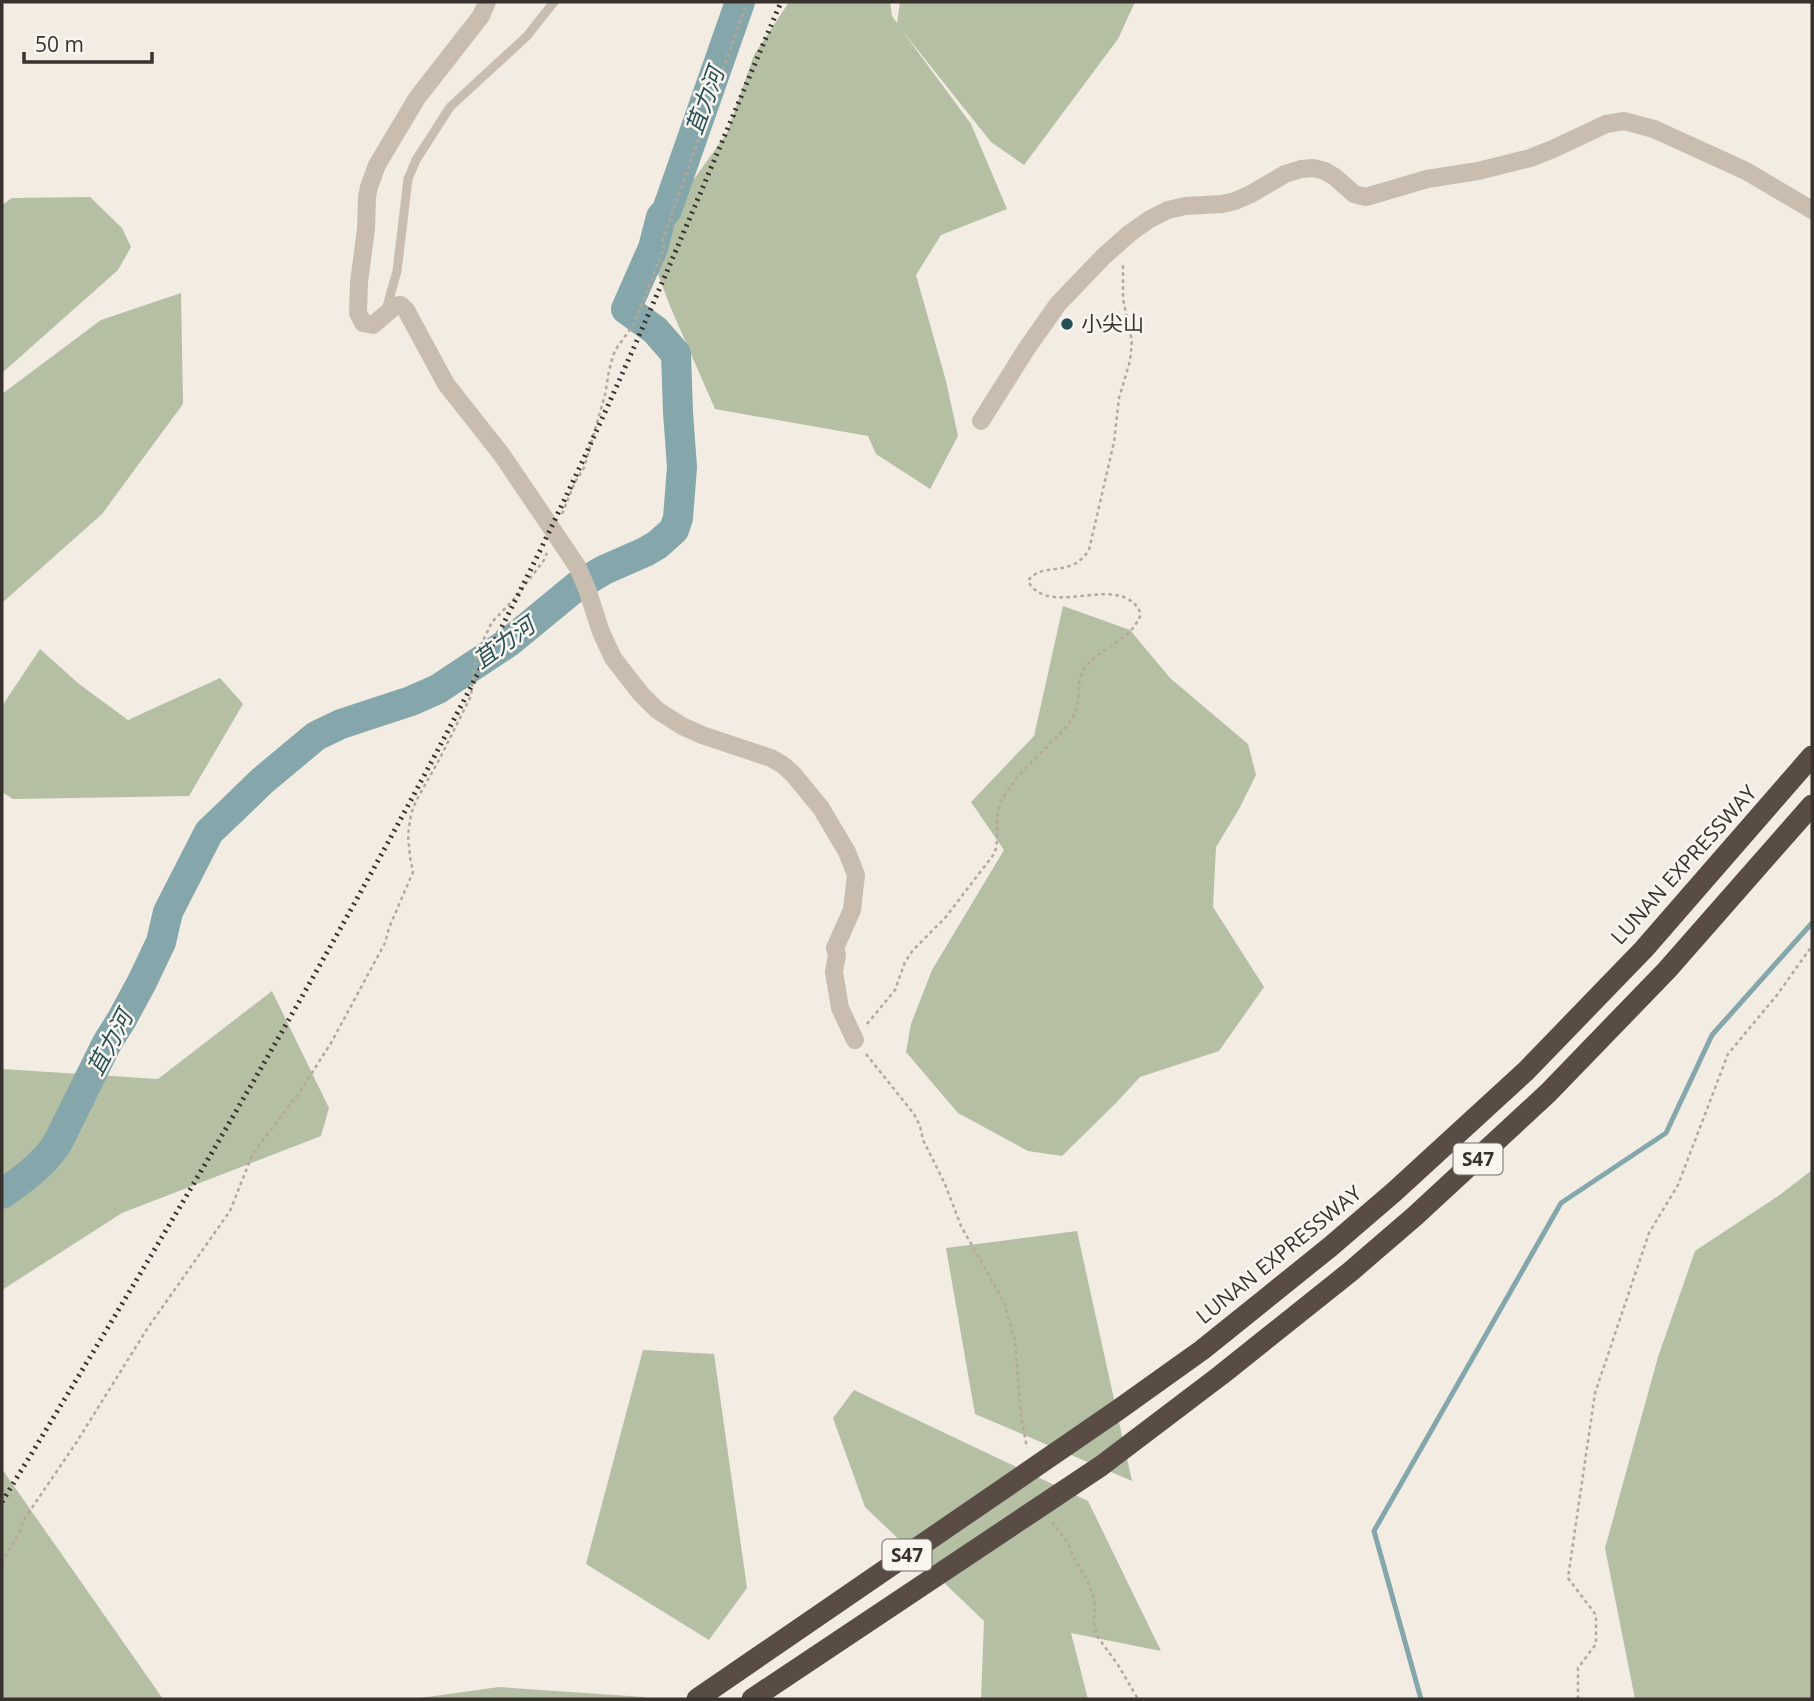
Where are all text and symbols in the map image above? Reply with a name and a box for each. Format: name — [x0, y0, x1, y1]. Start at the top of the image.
scale bar — [24, 21, 152, 65]
text: 50 m — [35, 30, 84, 58]
water label: 苴力河 — [677, 59, 732, 139]
place label: 小尖山 — [1081, 309, 1144, 337]
marker: 小尖山 — [1059, 316, 1075, 332]
water label: 苴力河 — [466, 607, 544, 675]
street label: LUNAN EXPRESSWAY — [1604, 779, 1762, 950]
water label: 苴力河 — [79, 1001, 141, 1081]
road number: S47 — [1454, 1144, 1502, 1175]
street label: LUNAN EXPRESSWAY — [1190, 1179, 1367, 1330]
road number: S47 — [883, 1540, 932, 1570]

